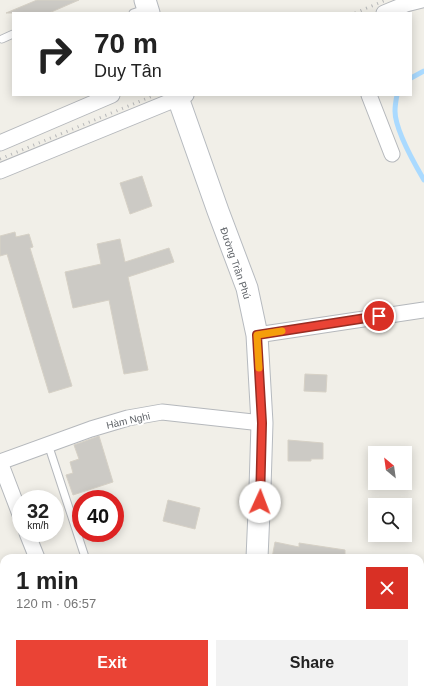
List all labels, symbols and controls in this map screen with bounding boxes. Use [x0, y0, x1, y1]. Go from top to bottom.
icon: right [28, 28, 80, 80]
text: 70 m [94, 28, 158, 59]
text: Duy Tân [94, 61, 162, 81]
street label: Đường Trần Phú [218, 226, 253, 300]
pin [362, 299, 396, 333]
icon: arrive [368, 305, 390, 327]
street label: Hàm Nghi [105, 410, 151, 431]
north arrow [368, 446, 412, 490]
map controls [368, 446, 412, 542]
position arrow [239, 481, 281, 523]
speed limit sign: 40 [72, 490, 124, 542]
button: search [368, 498, 412, 542]
text: 32 [27, 500, 49, 522]
text: km/h [27, 520, 49, 531]
text: 1 min [16, 567, 79, 594]
button: close [366, 567, 408, 609]
text: 120 m · 06:57 [16, 596, 96, 611]
button: Exit [16, 640, 208, 686]
button: Share [216, 640, 408, 686]

